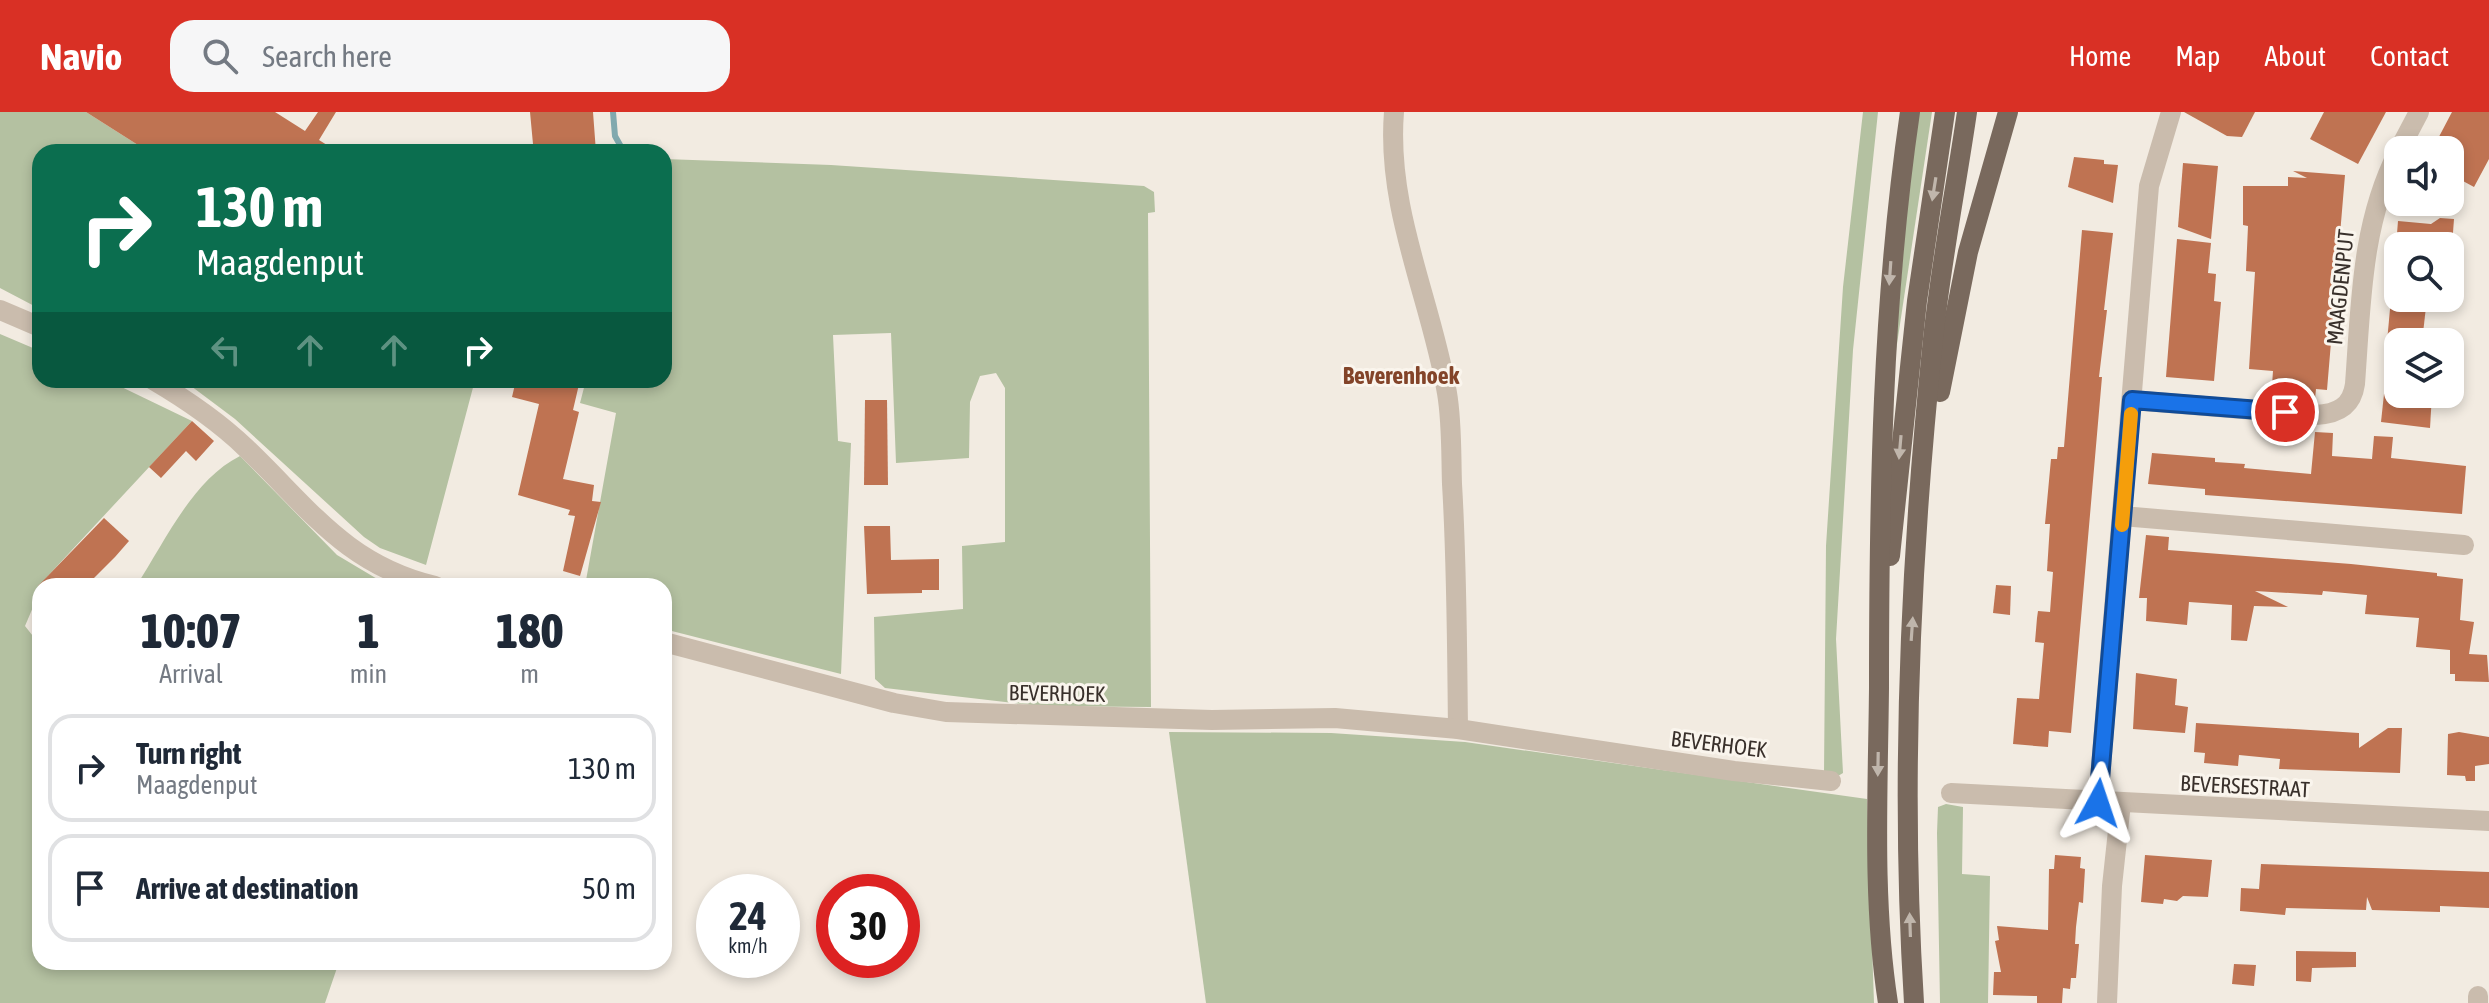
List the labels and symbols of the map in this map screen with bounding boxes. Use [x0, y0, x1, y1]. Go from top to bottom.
one-way arrow [1927, 177, 1940, 202]
street label: MAAGDENPUT [2321, 228, 2359, 346]
one-way arrow [1883, 261, 1896, 286]
district label: Beverenhoek [1343, 362, 1460, 389]
pin [2251, 378, 2319, 446]
one-way arrow [1893, 435, 1906, 460]
one-way arrow [1906, 616, 1919, 641]
street label: BEVERHOEK [1008, 679, 1106, 707]
street label: BEVERHOEK [1669, 725, 1769, 763]
one-way arrow [1871, 752, 1884, 777]
position arrow [2056, 761, 2140, 845]
street label: BEVERSESTRAAT [2180, 770, 2311, 802]
speed limit sign: 30 [816, 874, 920, 978]
one-way arrow [1904, 912, 1917, 937]

